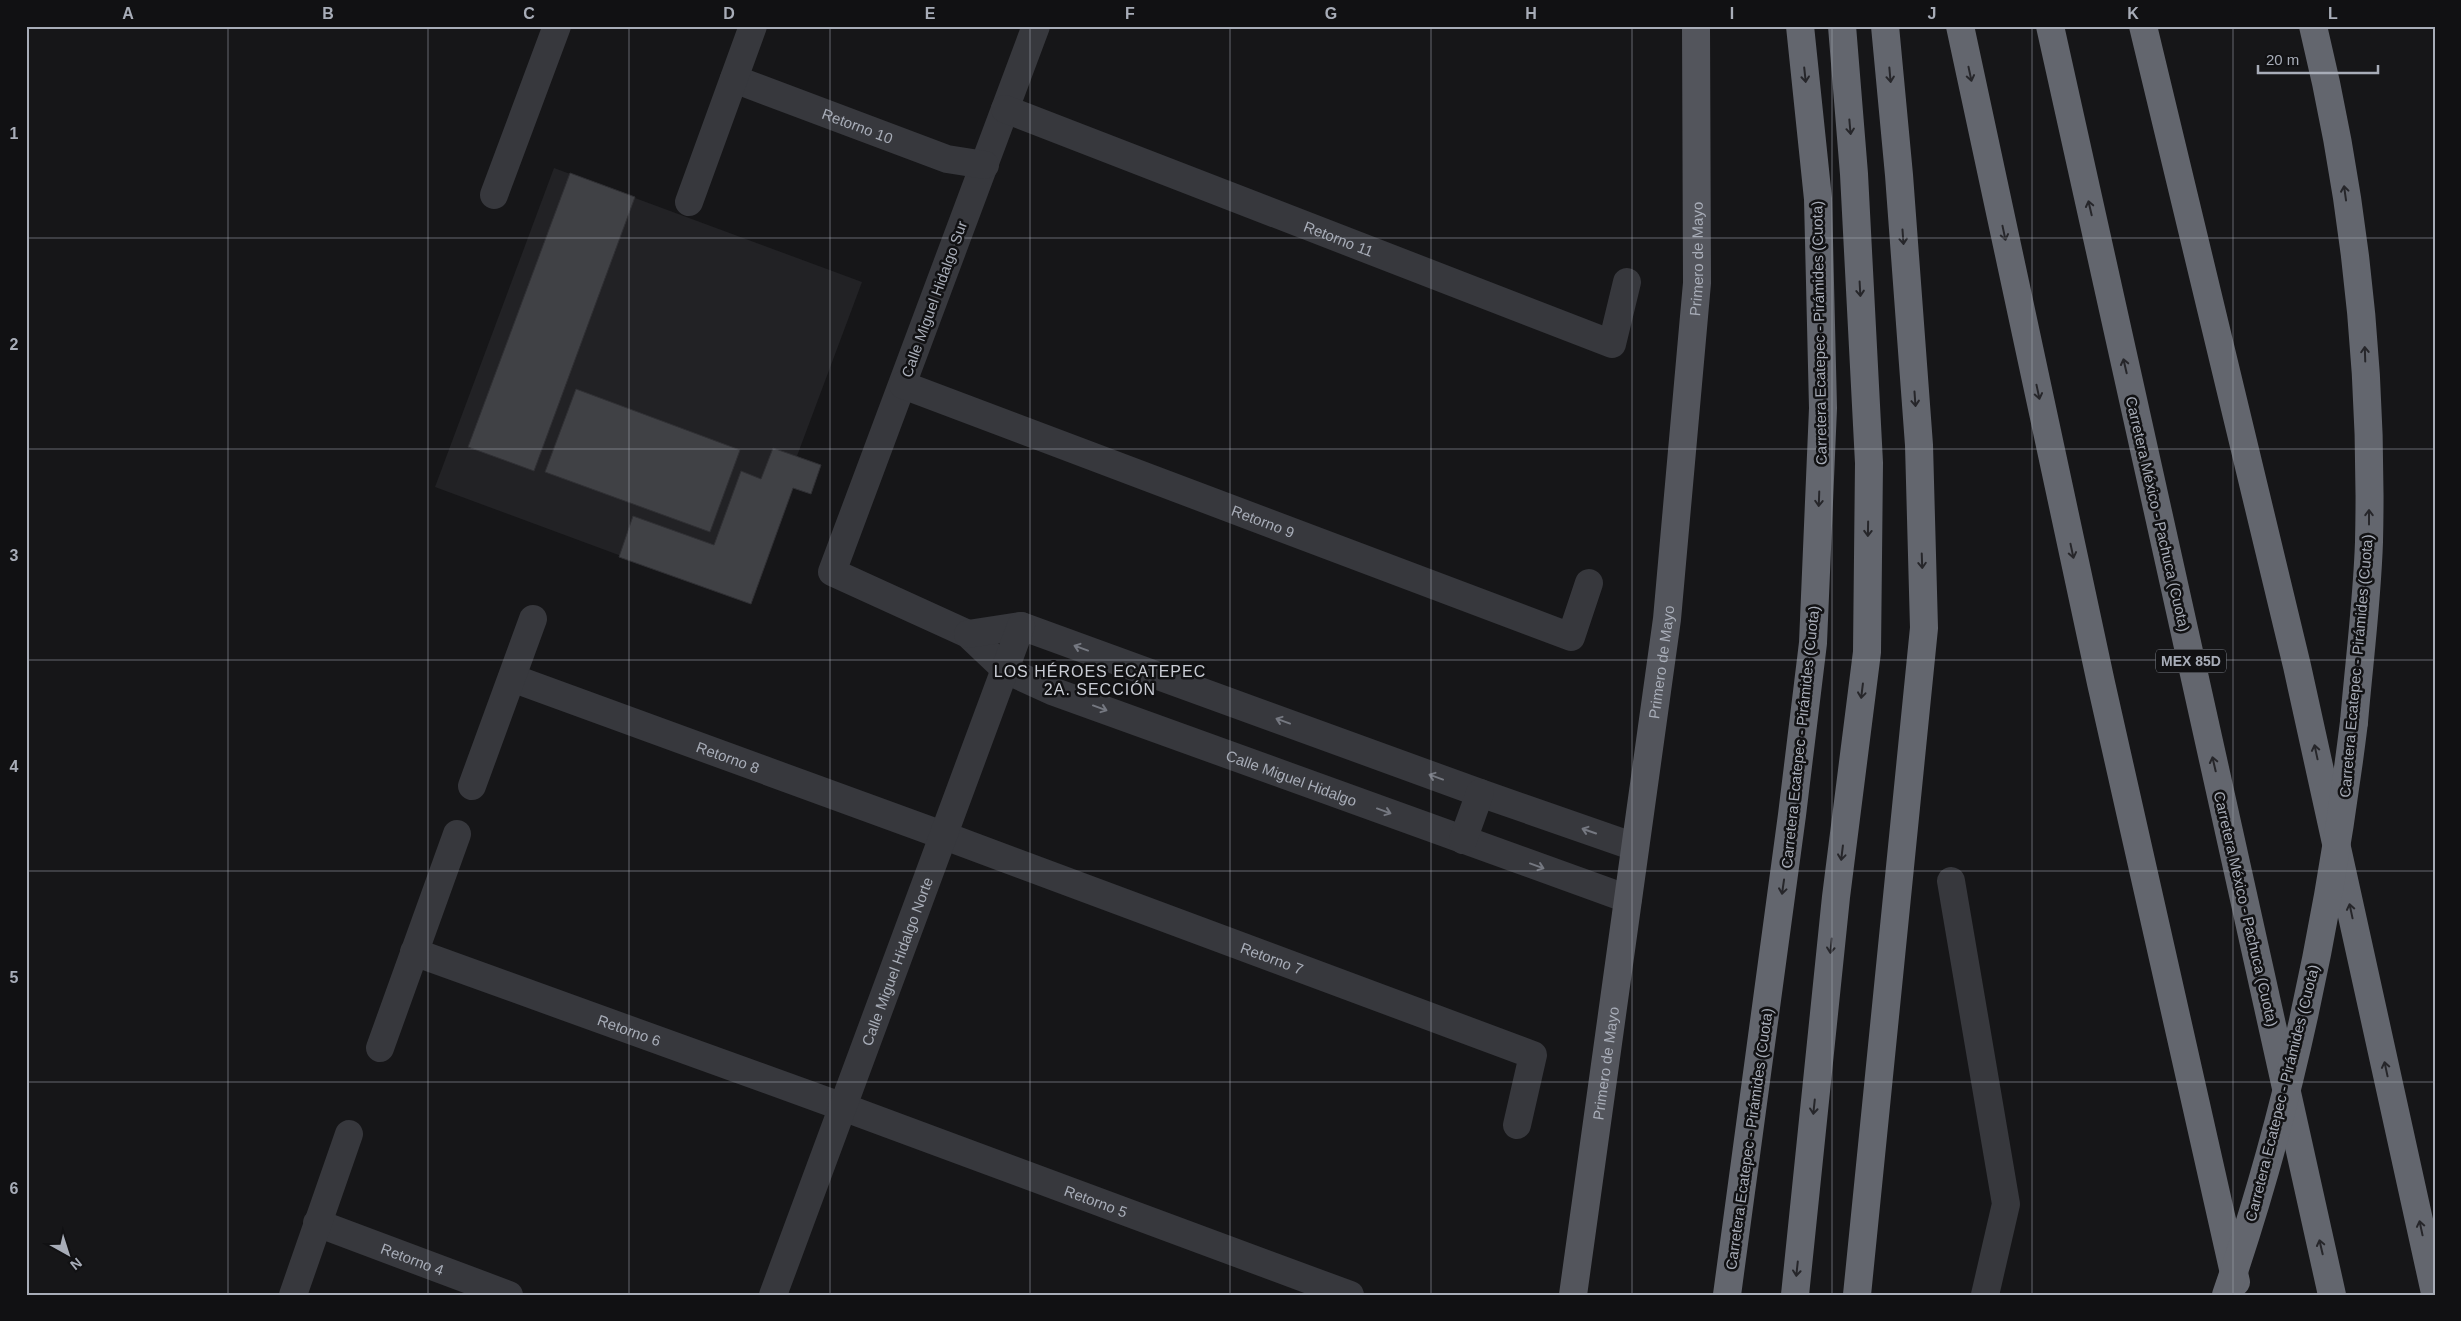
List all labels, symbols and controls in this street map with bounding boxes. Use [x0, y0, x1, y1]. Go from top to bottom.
text: A [122, 5, 134, 22]
text: B [322, 5, 334, 22]
text: C [523, 5, 535, 22]
text: D [723, 5, 735, 22]
text: E [925, 5, 936, 22]
text: F [1125, 5, 1135, 22]
text: G [1325, 5, 1337, 22]
text: H [1525, 5, 1537, 22]
text: I [1730, 5, 1734, 22]
text: J [1928, 5, 1936, 22]
text: K [2127, 5, 2139, 22]
text: L [2328, 5, 2338, 22]
scale bar [2258, 42, 2378, 74]
text: 20 m [2266, 51, 2299, 68]
one-way arrow [1966, 65, 1976, 81]
one-way arrow [1800, 66, 1810, 82]
one-way arrow [1885, 67, 1894, 83]
street label: Retorno 10 [820, 104, 895, 146]
one-way arrow [1846, 119, 1855, 135]
text: 1 [10, 125, 19, 142]
one-way arrow [2339, 186, 2349, 202]
one-way arrow [2085, 200, 2094, 216]
street label: Carretera Ecatepec - Pirámides (Cuota) [1808, 201, 1830, 465]
street label: Primero de Mayo [1686, 202, 1706, 317]
street label: Retorno 11 [1302, 217, 1376, 259]
street label: Calle Miguel Hidalgo Sur [898, 219, 970, 379]
one-way arrow [2000, 224, 2010, 240]
one-way arrow [1899, 228, 1908, 244]
one-way arrow [1856, 281, 1865, 297]
text: 2 [10, 336, 19, 353]
one-way arrow [2360, 347, 2369, 363]
one-way arrow [2120, 359, 2129, 375]
one-way arrow [2034, 383, 2044, 399]
one-way arrow [1911, 391, 1920, 407]
street label: Carretera México - Pachuca (Cuota) [2123, 395, 2193, 633]
one-way arrow [1814, 490, 1824, 507]
street label: Retorno 9 [1229, 501, 1297, 540]
one-way arrow [2364, 509, 2374, 526]
one-way arrow [1864, 521, 1873, 537]
street label: Carretera Ecatepec - Pirámides (Cuota) [2336, 534, 2376, 798]
one-way arrow [2068, 542, 2078, 558]
text: 3 [10, 547, 19, 564]
one-way arrow [1918, 553, 1927, 569]
street label: Primero de Mayo [1645, 605, 1677, 720]
street label: Carretera Ecatepec - Pirámides (Cuota) [1778, 605, 1822, 869]
one-way arrow [1074, 643, 1089, 652]
road number: MEX 85D [2156, 649, 2226, 672]
district label: LOS HÉROES ECATEPEC 2A. SECCIÓN [994, 662, 1206, 698]
one-way arrow [1857, 683, 1867, 699]
one-way arrow [1091, 704, 1107, 713]
one-way arrow [1276, 716, 1291, 725]
street label: Retorno 8 [694, 738, 762, 776]
one-way arrow [2311, 744, 2320, 760]
street label: Calle Miguel Hidalgo [1224, 746, 1359, 809]
one-way arrow [2209, 756, 2218, 772]
text: 4 [10, 758, 19, 775]
one-way arrow [1429, 772, 1444, 781]
street label: Carretera México - Pachuca (Cuota) [2211, 790, 2281, 1028]
one-way arrow [1376, 807, 1391, 816]
one-way arrow [1582, 826, 1598, 835]
one-way arrow [1837, 844, 1847, 860]
one-way arrow [1529, 862, 1544, 871]
street label: Calle Miguel Hidalgo Norte [858, 875, 936, 1048]
one-way arrow [1778, 879, 1788, 895]
one-way arrow [2346, 903, 2355, 919]
one-way arrow [1826, 937, 1836, 953]
street label: Retorno 7 [1238, 938, 1306, 977]
street label: Carretera Ecatepec - Pirámides (Cuota) [2242, 963, 2322, 1223]
text: 5 [10, 969, 19, 986]
street label: Primero de Mayo [1589, 1005, 1622, 1121]
street label: Carretera Ecatepec - Pirámides (Cuota) [1722, 1007, 1776, 1271]
street label: Retorno 6 [595, 1011, 663, 1049]
one-way arrow [2381, 1062, 2390, 1078]
one-way arrow [1809, 1099, 1819, 1115]
text: 6 [10, 1180, 19, 1197]
street label: Retorno 5 [1062, 1181, 1130, 1220]
one-way arrow [2415, 1220, 2425, 1236]
north arrow [42, 1228, 92, 1278]
street label: Retorno 4 [379, 1239, 446, 1278]
one-way arrow [2316, 1240, 2325, 1256]
text: N [67, 1255, 85, 1274]
one-way arrow [1793, 1261, 1802, 1277]

